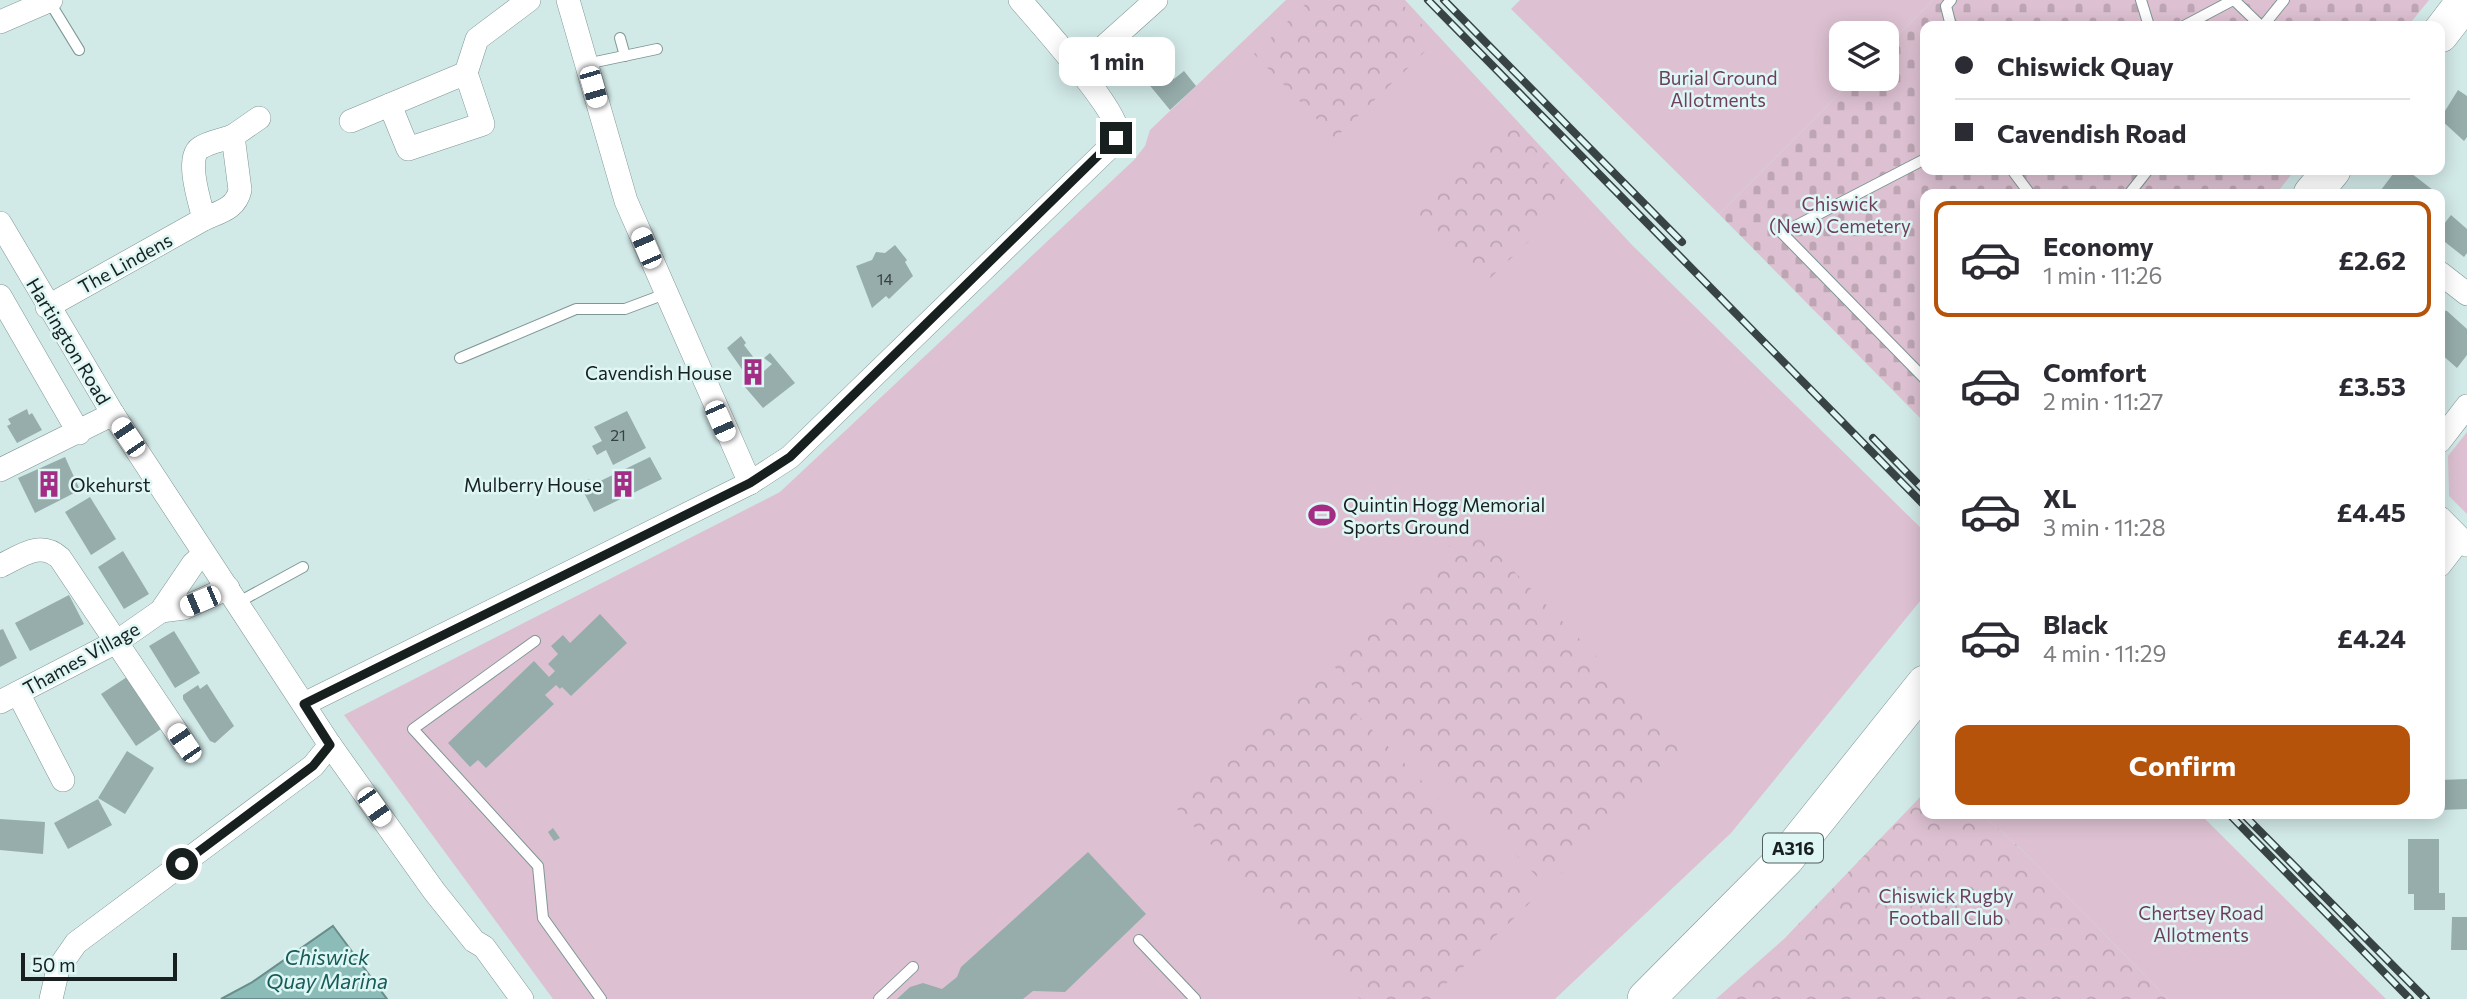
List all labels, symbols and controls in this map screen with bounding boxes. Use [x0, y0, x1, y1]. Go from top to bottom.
map controls [1829, 21, 1899, 91]
button: layers [1829, 21, 1899, 91]
callout: 1 min [1058, 37, 1174, 86]
text: 1 min [1090, 47, 1144, 75]
text: Chiswick Quay [1997, 50, 2174, 81]
car [578, 64, 609, 110]
park label: Burial Ground Allotments [1659, 66, 1777, 111]
text: Cavendish Road [1997, 117, 2187, 148]
route end [1100, 122, 1132, 154]
park label: Chiswick (New) Cemetery [1769, 192, 1911, 237]
car [629, 225, 664, 271]
street label: The Lindens [74, 228, 176, 298]
icon: car [1959, 228, 2022, 291]
text: Economy [2043, 230, 2154, 261]
text: £2.62 [2338, 244, 2406, 275]
text: 1 min · 11:26 [2043, 261, 2162, 289]
house number: 14 [877, 269, 894, 288]
street label: Hartington Road [22, 274, 116, 408]
icon: car [1959, 354, 2022, 417]
text: Comfort [2043, 356, 2146, 387]
building icon: Cavendish House [738, 357, 768, 387]
place label: Cavendish House [585, 361, 732, 384]
text: £3.53 [2338, 370, 2406, 401]
text: 2 min · 11:27 [2043, 387, 2163, 415]
car [702, 398, 739, 444]
car [108, 414, 149, 460]
house number: 21 [610, 425, 626, 444]
building icon: Okehurst [34, 469, 64, 499]
building icon: Mulberry House [608, 469, 638, 499]
place label: Okehurst [70, 473, 151, 496]
place label: Mulberry House [464, 473, 602, 496]
icon: car [1959, 480, 2022, 543]
text: XL [2043, 482, 2077, 513]
place label: Quintin Hogg Memorial Sports Ground [1343, 493, 1545, 538]
text: £4.45 [2337, 496, 2406, 527]
sports icon: Quintin Hogg Memorial Sports Ground [1307, 500, 1337, 530]
text: 3 min · 11:28 [2043, 513, 2166, 541]
car [177, 583, 224, 619]
icon: car [1959, 606, 2022, 669]
text: Black [2043, 608, 2109, 639]
street label: Thames Village [19, 617, 143, 699]
text: £4.24 [2337, 622, 2406, 653]
text: 4 min · 11:29 [2043, 639, 2166, 667]
car [164, 720, 205, 766]
button: Confirm [1955, 725, 2410, 805]
car [354, 784, 395, 830]
road number: A316 [1763, 834, 1823, 862]
route start [166, 848, 198, 880]
park label: Chiswick Rugby Football Club [1878, 884, 2014, 929]
park label: Chertsey Road Allotments [2138, 901, 2264, 946]
water label: Chiswick Quay Marina [266, 944, 388, 993]
scale bar [21, 950, 177, 982]
text: 50 m [32, 953, 76, 976]

